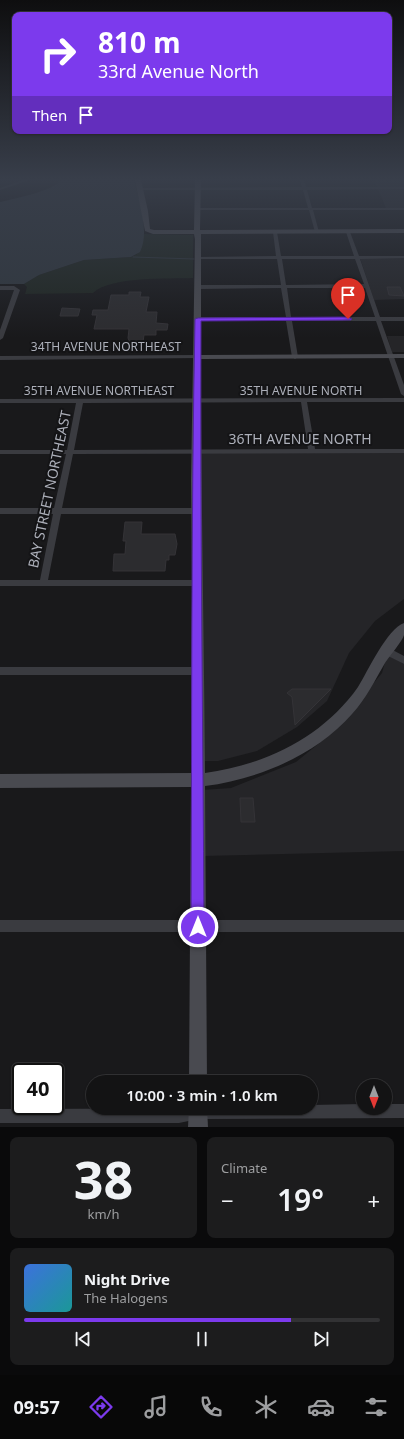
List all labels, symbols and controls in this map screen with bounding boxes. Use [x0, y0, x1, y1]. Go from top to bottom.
text: 810 m [98, 23, 181, 61]
icon: right [32, 28, 84, 80]
text: 33rd Avenue North [98, 59, 259, 83]
icon: arrive [75, 104, 97, 126]
text: Then [32, 105, 67, 125]
pin [331, 278, 365, 319]
icon: arrive [337, 284, 359, 306]
street label: 34TH AVENUE NORTHEAST [31, 338, 181, 355]
street label: 35TH AVENUE NORTHEAST [24, 382, 174, 399]
street label: 35TH AVENUE NORTH [240, 382, 362, 399]
street label: BAY STREET NORTHEAST [23, 408, 75, 570]
street label: 36TH AVENUE NORTH [228, 429, 372, 448]
position arrow [177, 906, 219, 948]
speed limit sign: 40 [12, 1063, 64, 1115]
north arrow [356, 1079, 392, 1115]
map controls [356, 1079, 392, 1115]
text: 10:00 · 3 min · 1.0 km [126, 1085, 278, 1105]
text: 38 [74, 1143, 133, 1214]
text: Climate [221, 1159, 267, 1177]
text: 19° [277, 1179, 324, 1220]
text: − [221, 1185, 234, 1215]
text: + [367, 1185, 380, 1215]
text: km/h [88, 1205, 119, 1223]
text: Night Drive [84, 1269, 170, 1289]
text: The Halogens [84, 1289, 168, 1307]
icon: previous [72, 1328, 94, 1350]
icon: pause [191, 1328, 213, 1350]
icon: next [310, 1328, 332, 1350]
icon: directions [87, 1393, 115, 1421]
icon: music [142, 1393, 170, 1421]
icon: phone [197, 1393, 225, 1421]
icon: climate [252, 1393, 280, 1421]
icon: car [307, 1393, 335, 1421]
icon: filters [362, 1393, 390, 1421]
text: 09:57 [14, 1395, 60, 1419]

